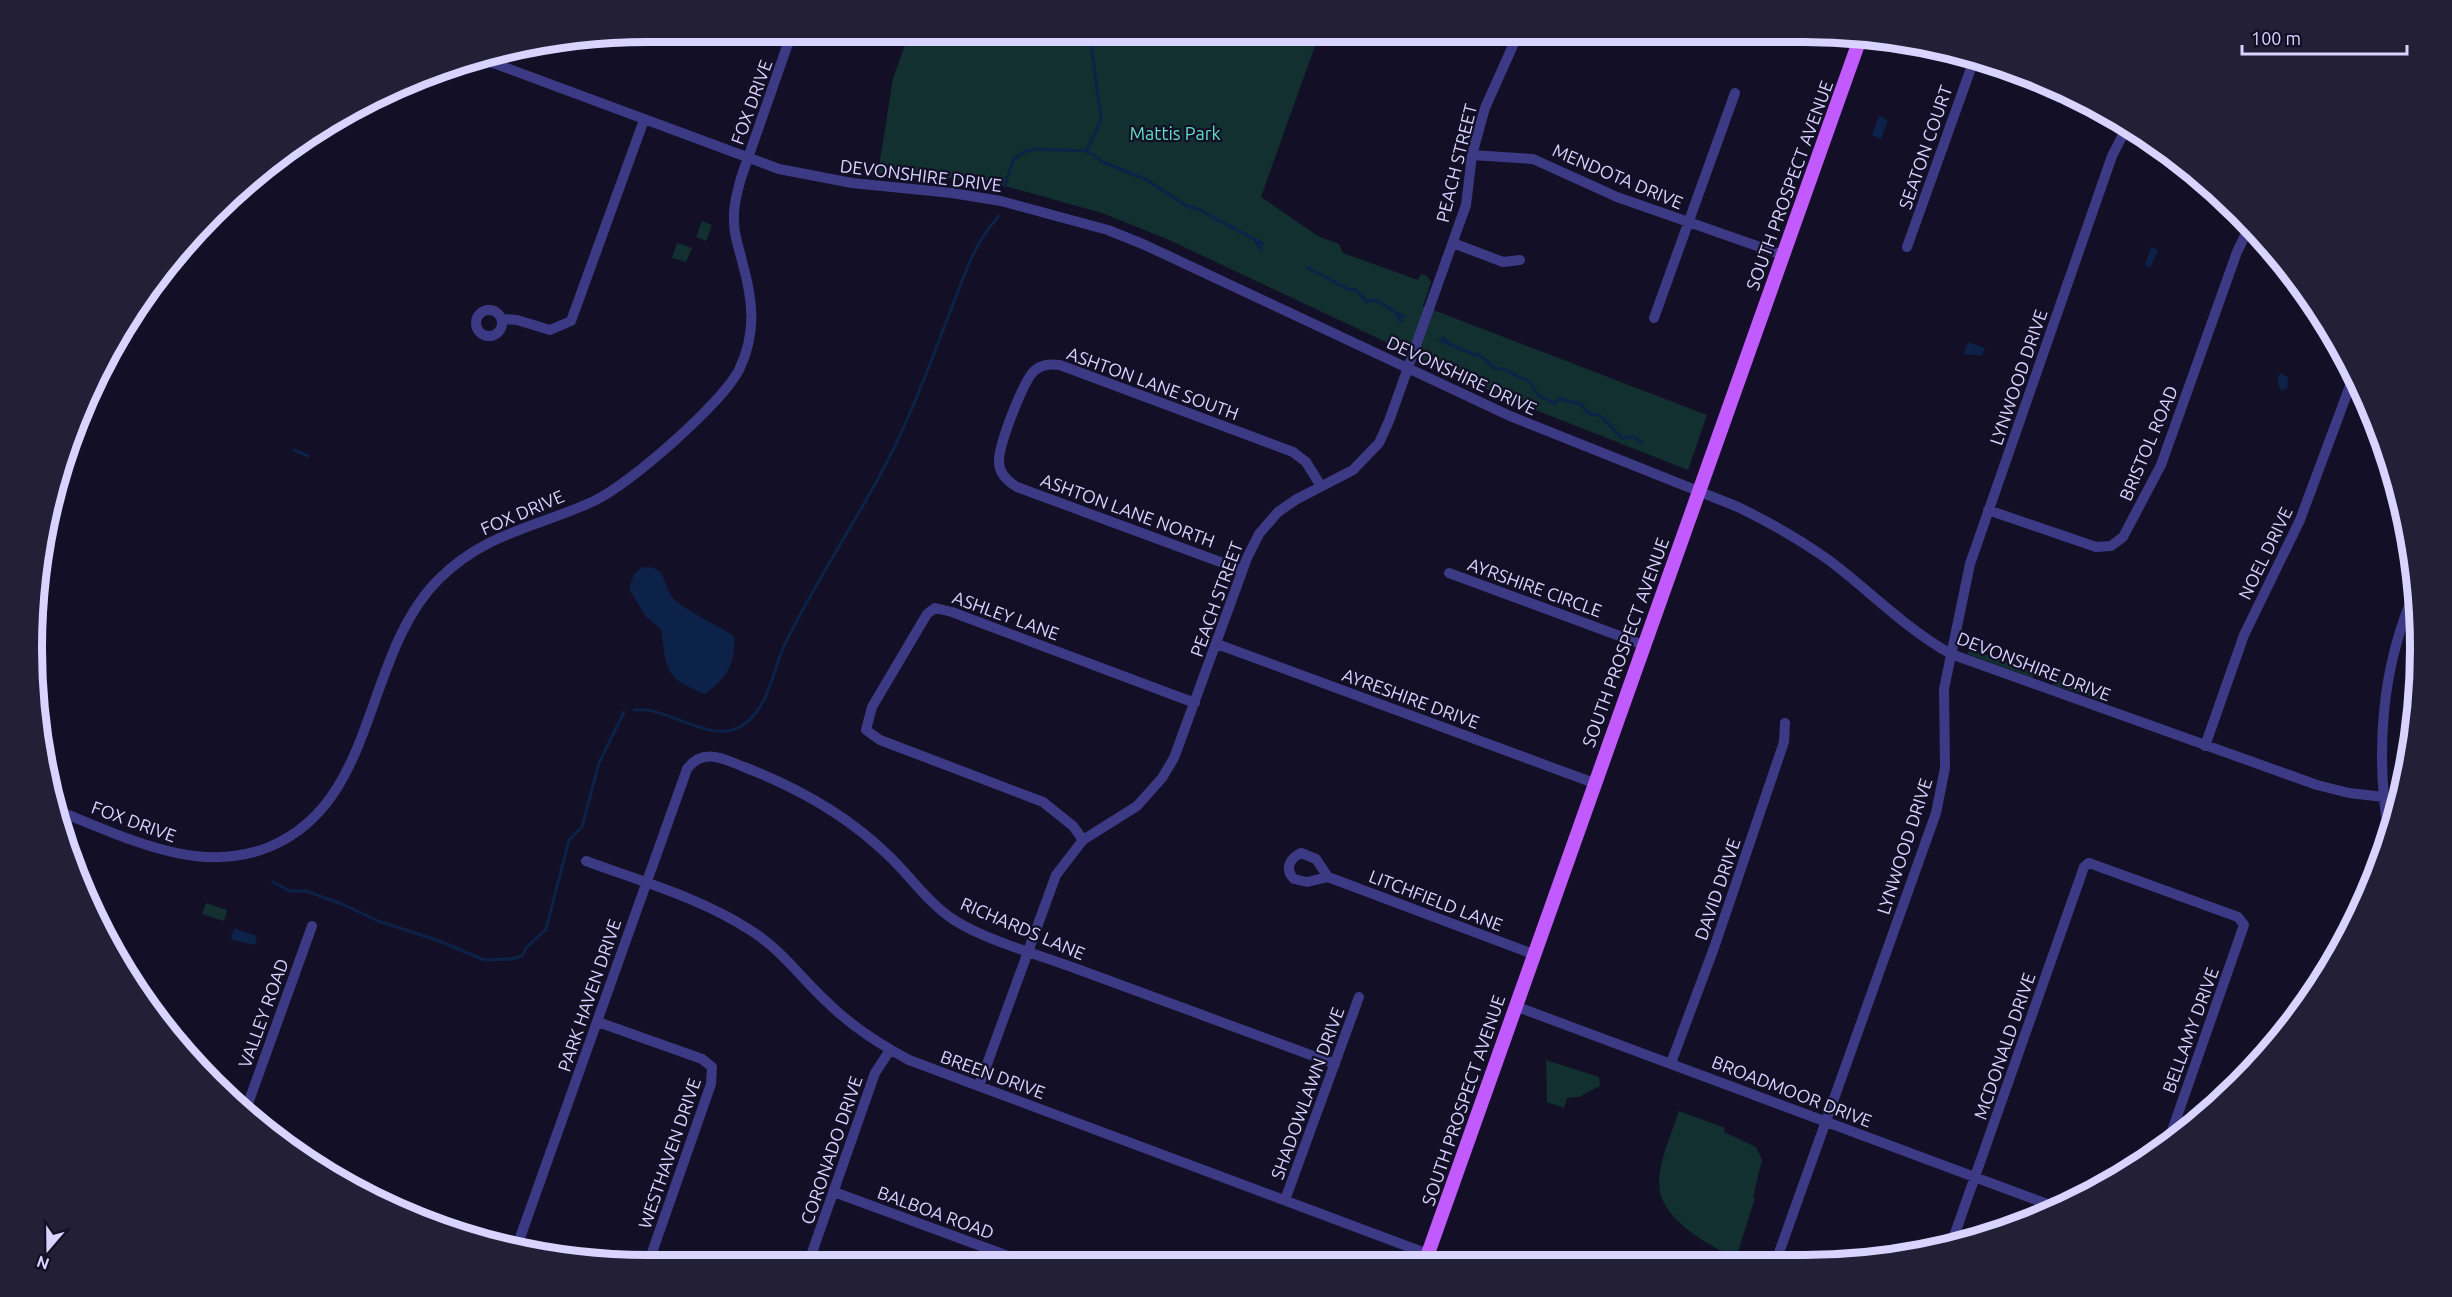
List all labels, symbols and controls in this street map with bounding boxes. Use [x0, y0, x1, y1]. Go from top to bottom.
scale bar [2242, 18, 2407, 56]
text: 100 m [2251, 28, 2301, 48]
street label: FOX DRIVE [726, 57, 776, 147]
street label: SOUTH PROSPECT AVENUE [1742, 78, 1836, 292]
street label: SEATON COURT [1894, 83, 1956, 211]
street label: PEACH STREET [1432, 102, 1480, 224]
park label: Mattis Park [1129, 123, 1221, 143]
street label: MENDOTA DRIVE [1550, 139, 1686, 213]
street label: DEVONSHIRE DRIVE [839, 155, 1003, 195]
street label: LYNWOOD DRIVE [1985, 307, 2051, 447]
street label: DEVONSHIRE DRIVE [1384, 331, 1540, 419]
street label: ASHTON LANE SOUTH [1064, 343, 1242, 423]
street label: BRISTOL ROAD [2115, 382, 2181, 504]
street label: ASHTON LANE NORTH [1038, 469, 1218, 551]
street label: FOX DRIVE [477, 486, 567, 538]
street label: NOEL DRIVE [2234, 504, 2296, 602]
street label: SOUTH PROSPECT AVENUE [1578, 535, 1672, 749]
street label: PEACH STREET [1186, 539, 1246, 659]
street label: AYRSHIRE CIRCLE [1465, 553, 1605, 621]
street label: ASHLEY LANE [950, 586, 1062, 644]
street label: DEVONSHIRE DRIVE [1954, 627, 2114, 705]
street label: AYRESHIRE DRIVE [1340, 664, 1482, 732]
street label: LYNWOOD DRIVE [1873, 775, 1935, 917]
street label: FOX DRIVE [89, 796, 179, 846]
street label: DAVID DRIVE [1690, 836, 1744, 942]
street label: LITCHFIELD LANE [1366, 865, 1506, 935]
street label: RICHARDS LANE [958, 893, 1088, 963]
street label: PARK HAVEN DRIVE [554, 916, 624, 1074]
street label: VALLEY ROAD [234, 956, 292, 1070]
street label: BELLAMY DRIVE [2158, 964, 2222, 1096]
street label: MCDONALD DRIVE [1969, 970, 2039, 1122]
street label: SOUTH PROSPECT AVENUE [1418, 992, 1508, 1208]
street label: SHADOWLAWN DRIVE [1267, 1004, 1347, 1182]
street label: BREEN DRIVE [938, 1046, 1048, 1102]
street label: BROADMOOR DRIVE [1709, 1051, 1875, 1131]
street label: CORONADO DRIVE [796, 1073, 866, 1227]
street label: WESTHAVEN DRIVE [634, 1075, 704, 1231]
street label: BALBOA ROAD [875, 1182, 997, 1242]
north arrow [18, 1219, 78, 1279]
text: N [34, 1253, 52, 1274]

